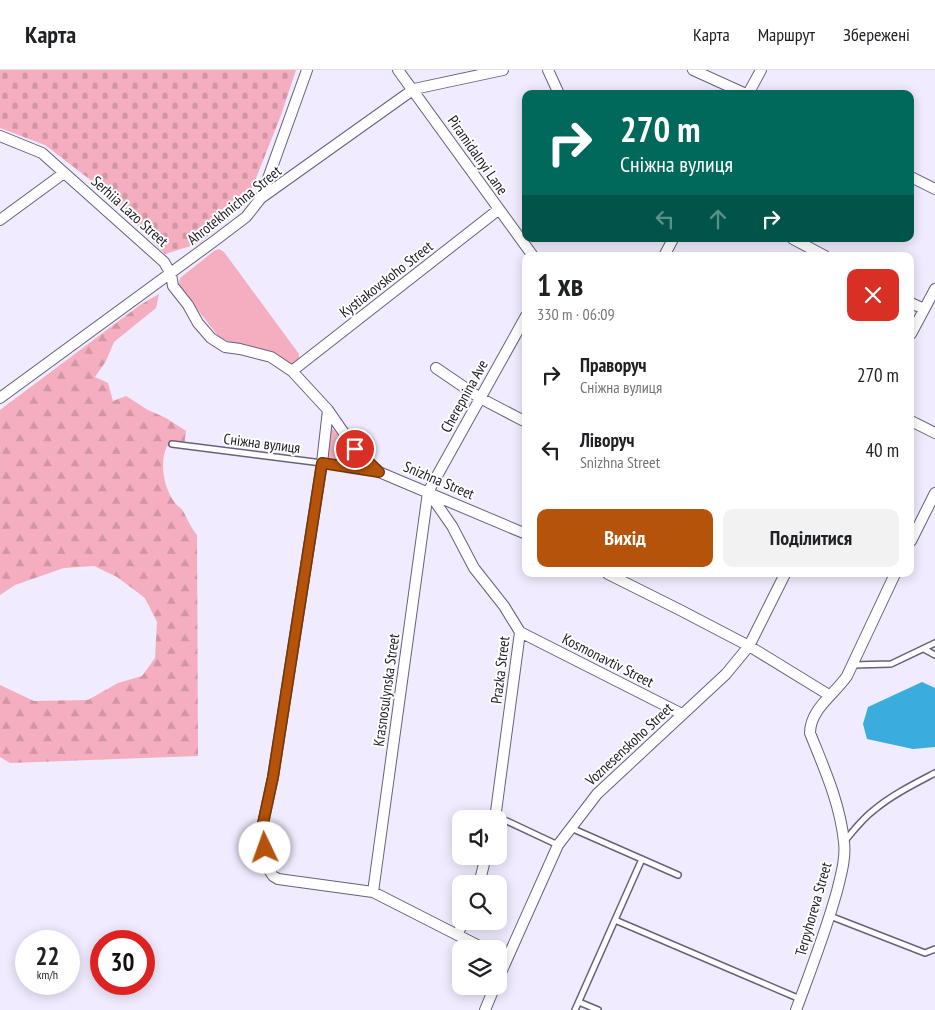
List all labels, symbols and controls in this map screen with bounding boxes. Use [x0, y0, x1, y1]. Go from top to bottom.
text: Карта [25, 19, 76, 50]
text: Карта [693, 23, 730, 46]
text: Маршрут [758, 23, 815, 46]
text: Збережені [843, 23, 910, 46]
text: 270 m [620, 106, 701, 152]
icon: right [537, 110, 602, 175]
street label: Piramidalnyi Lane [444, 112, 512, 198]
text: Сніжна вулиця [620, 150, 733, 178]
street label: Ahrotekhnichna Street [183, 161, 285, 249]
street label: Serhiia Lazo Street [88, 171, 172, 251]
icon: left [651, 205, 679, 233]
icon: ahead [704, 205, 732, 233]
icon: right [757, 205, 785, 233]
street label: Kystiakovskoho Street [336, 237, 436, 321]
text: 1 хв [537, 265, 583, 304]
button: close [847, 269, 899, 321]
text: 330 m · 06:09 [537, 304, 615, 324]
text: Праворуч [580, 353, 647, 377]
street label: Cherepnina Ave [436, 356, 492, 436]
icon: right [537, 361, 565, 389]
text: 270 m [857, 363, 899, 387]
text: Сніжна вулиця [580, 377, 662, 397]
pin [334, 428, 376, 470]
text: Ліворуч [580, 428, 634, 452]
street label: Сніжна вулиця [223, 429, 302, 457]
icon: arrive [341, 435, 369, 463]
icon: left [537, 436, 565, 464]
text: 40 m [866, 438, 899, 462]
text: Snizhna Street [580, 452, 660, 472]
street label: Snizhna Street [401, 457, 477, 503]
button: Вихід [537, 509, 713, 567]
button: Поділитися [723, 509, 899, 567]
street label: Kosmonavtiv Street [559, 629, 657, 691]
street label: Krasnosulynska Street [369, 632, 403, 748]
street label: Prazka Street [486, 635, 514, 705]
street label: Voznesenskoho Street [580, 698, 677, 790]
map controls [452, 810, 507, 995]
button: sound [452, 810, 507, 865]
position arrow [238, 821, 290, 873]
street label: Terpyhoreva Street [791, 860, 835, 958]
button: search [452, 875, 507, 930]
speed limit sign: 30 [90, 930, 155, 995]
text: 22 [36, 940, 59, 972]
button: layers [452, 940, 507, 995]
text: km/h [37, 967, 58, 982]

